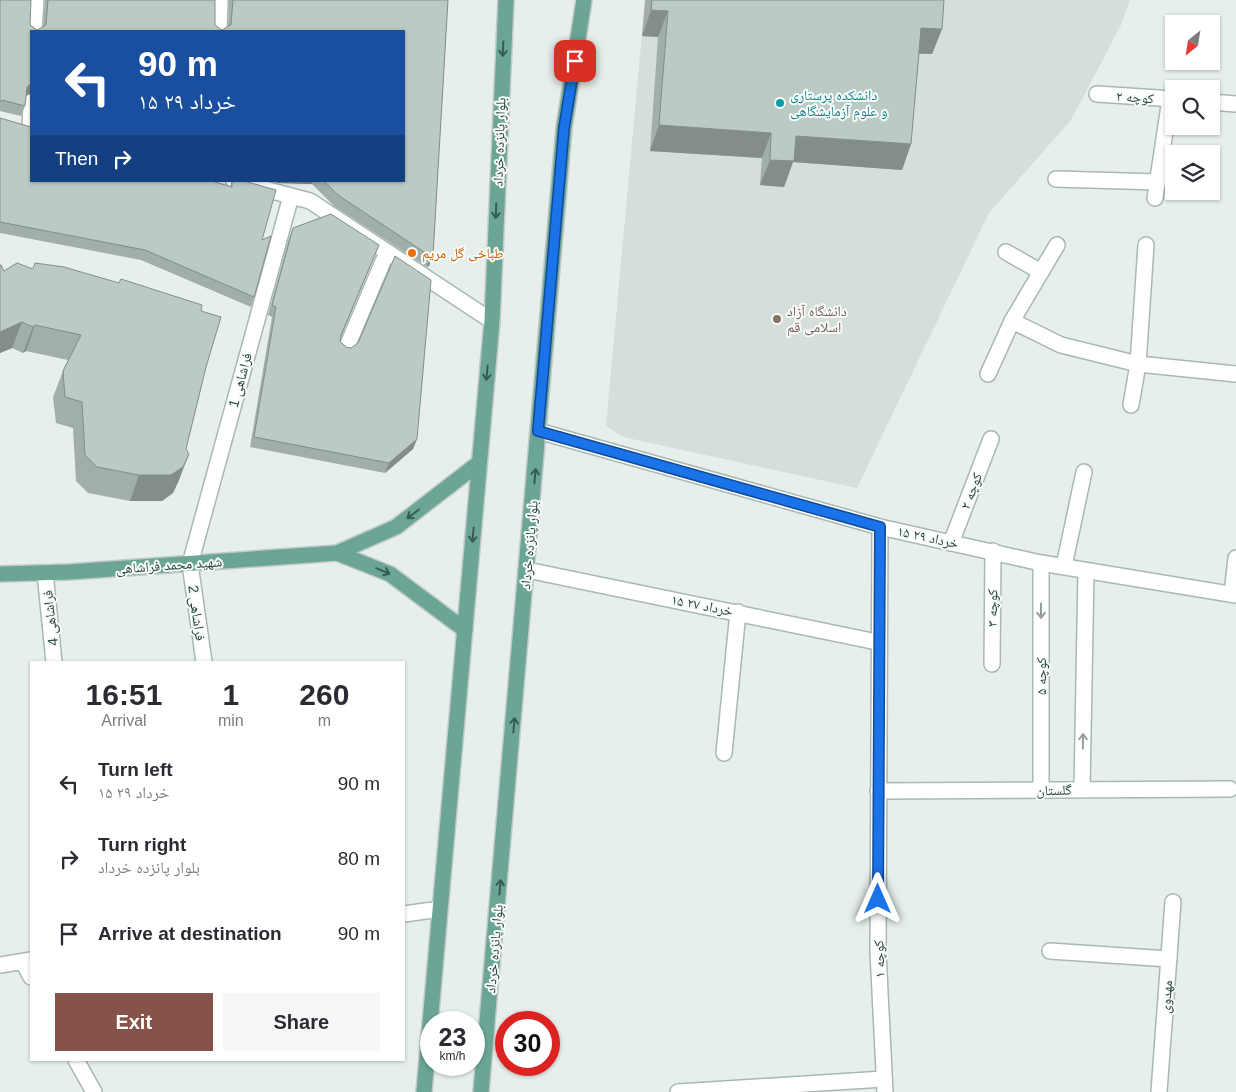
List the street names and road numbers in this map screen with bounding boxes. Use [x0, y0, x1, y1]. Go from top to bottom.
street label: کوچه ۲ [1116, 88, 1155, 107]
street label: بلوار پانزده خرداد [489, 97, 510, 187]
street label: فراشاهی 1 [225, 351, 256, 409]
street label: کوچه ۲ [957, 470, 986, 512]
street label: بلوار پانزده خرداد [517, 500, 542, 590]
street label: ۱۵ خرداد ۲۹ [896, 523, 960, 552]
street label: شهید محمد فراشاهی [115, 553, 223, 578]
street label: فراشاهی 2 [184, 584, 209, 642]
street label: فراشاهی 4 [39, 589, 62, 647]
street label: کوچه ۳ [984, 589, 1001, 627]
street label: ۱۵ خرداد ۲۷ [670, 591, 734, 620]
street label: کوچه ۵ [1033, 657, 1050, 695]
street label: گلستان [1036, 782, 1072, 799]
street label: بلوار پانزده خرداد [482, 904, 507, 994]
street label: کوچه ۱ [870, 940, 889, 978]
street label: مهدوی [1157, 980, 1176, 1014]

